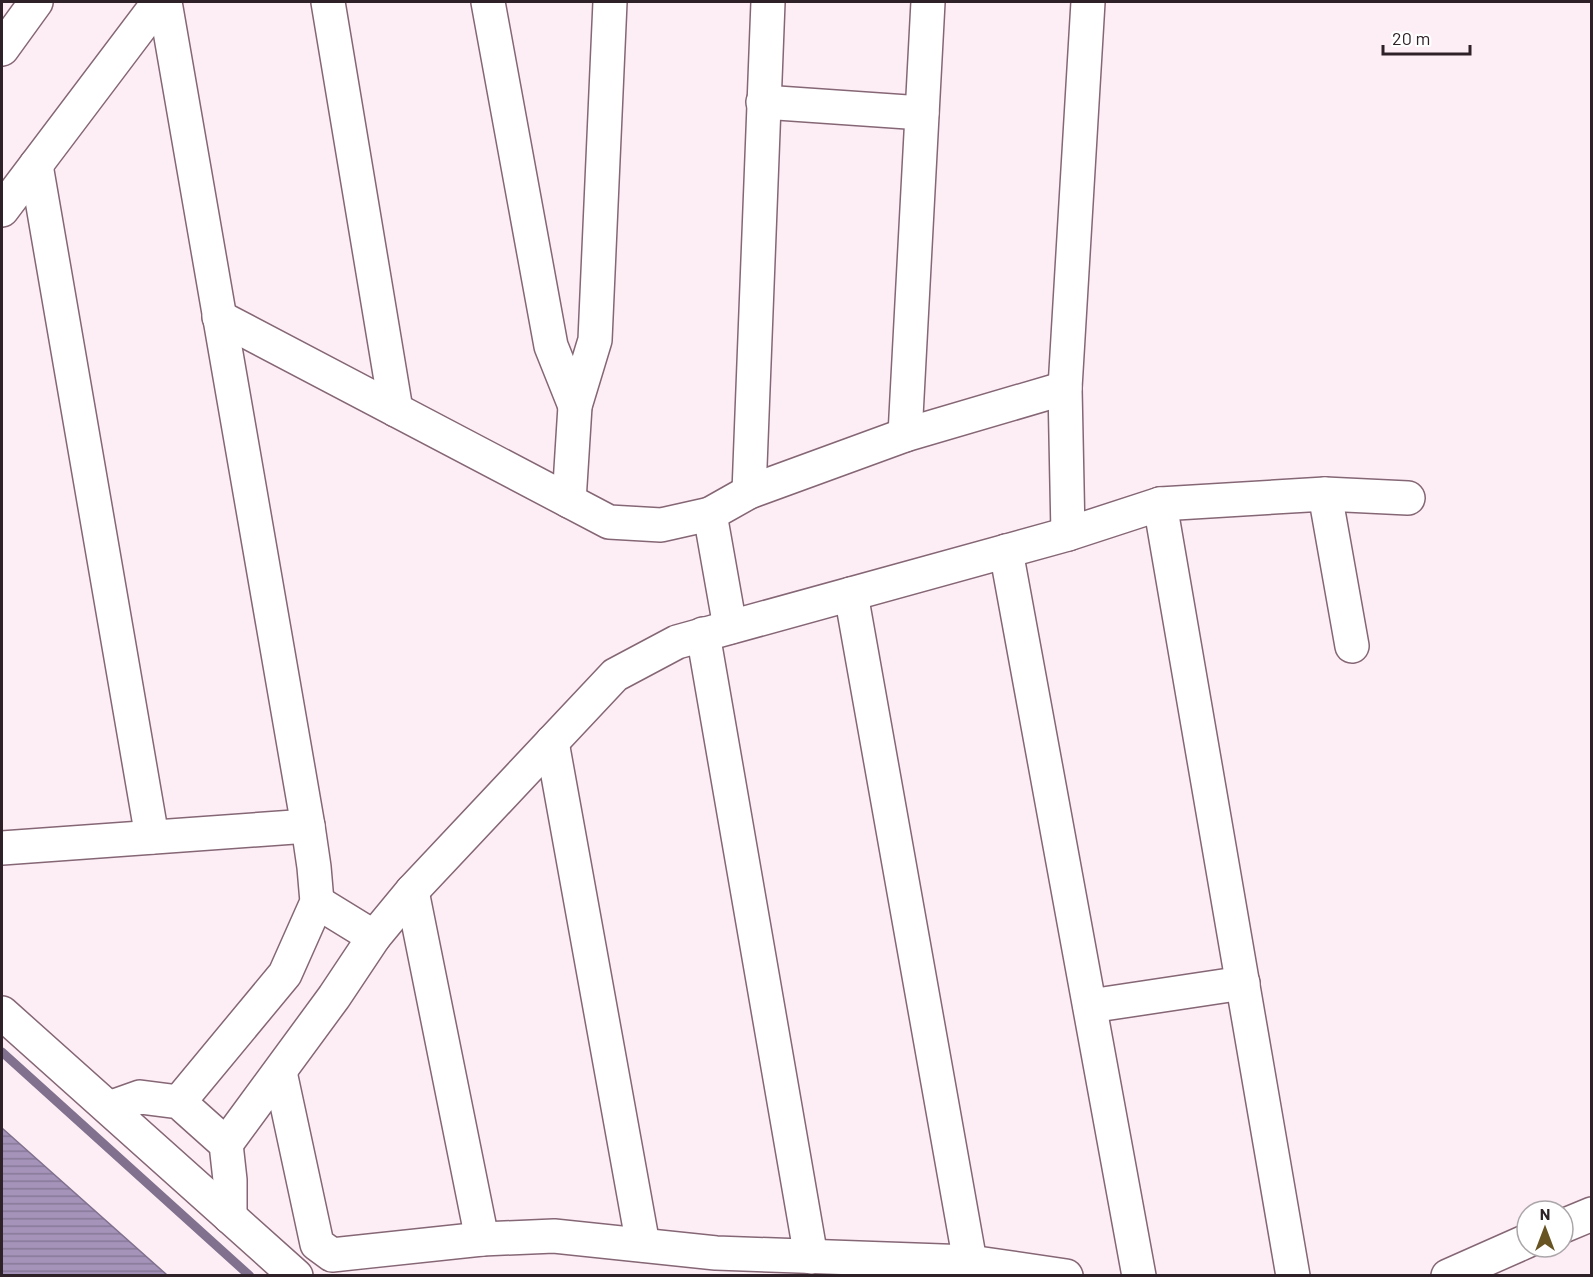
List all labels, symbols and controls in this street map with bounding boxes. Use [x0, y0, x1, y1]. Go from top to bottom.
scale bar [1383, 18, 1470, 56]
text: 20 m [1392, 27, 1430, 49]
north arrow [1515, 1199, 1575, 1259]
text: N [1540, 1204, 1550, 1223]

